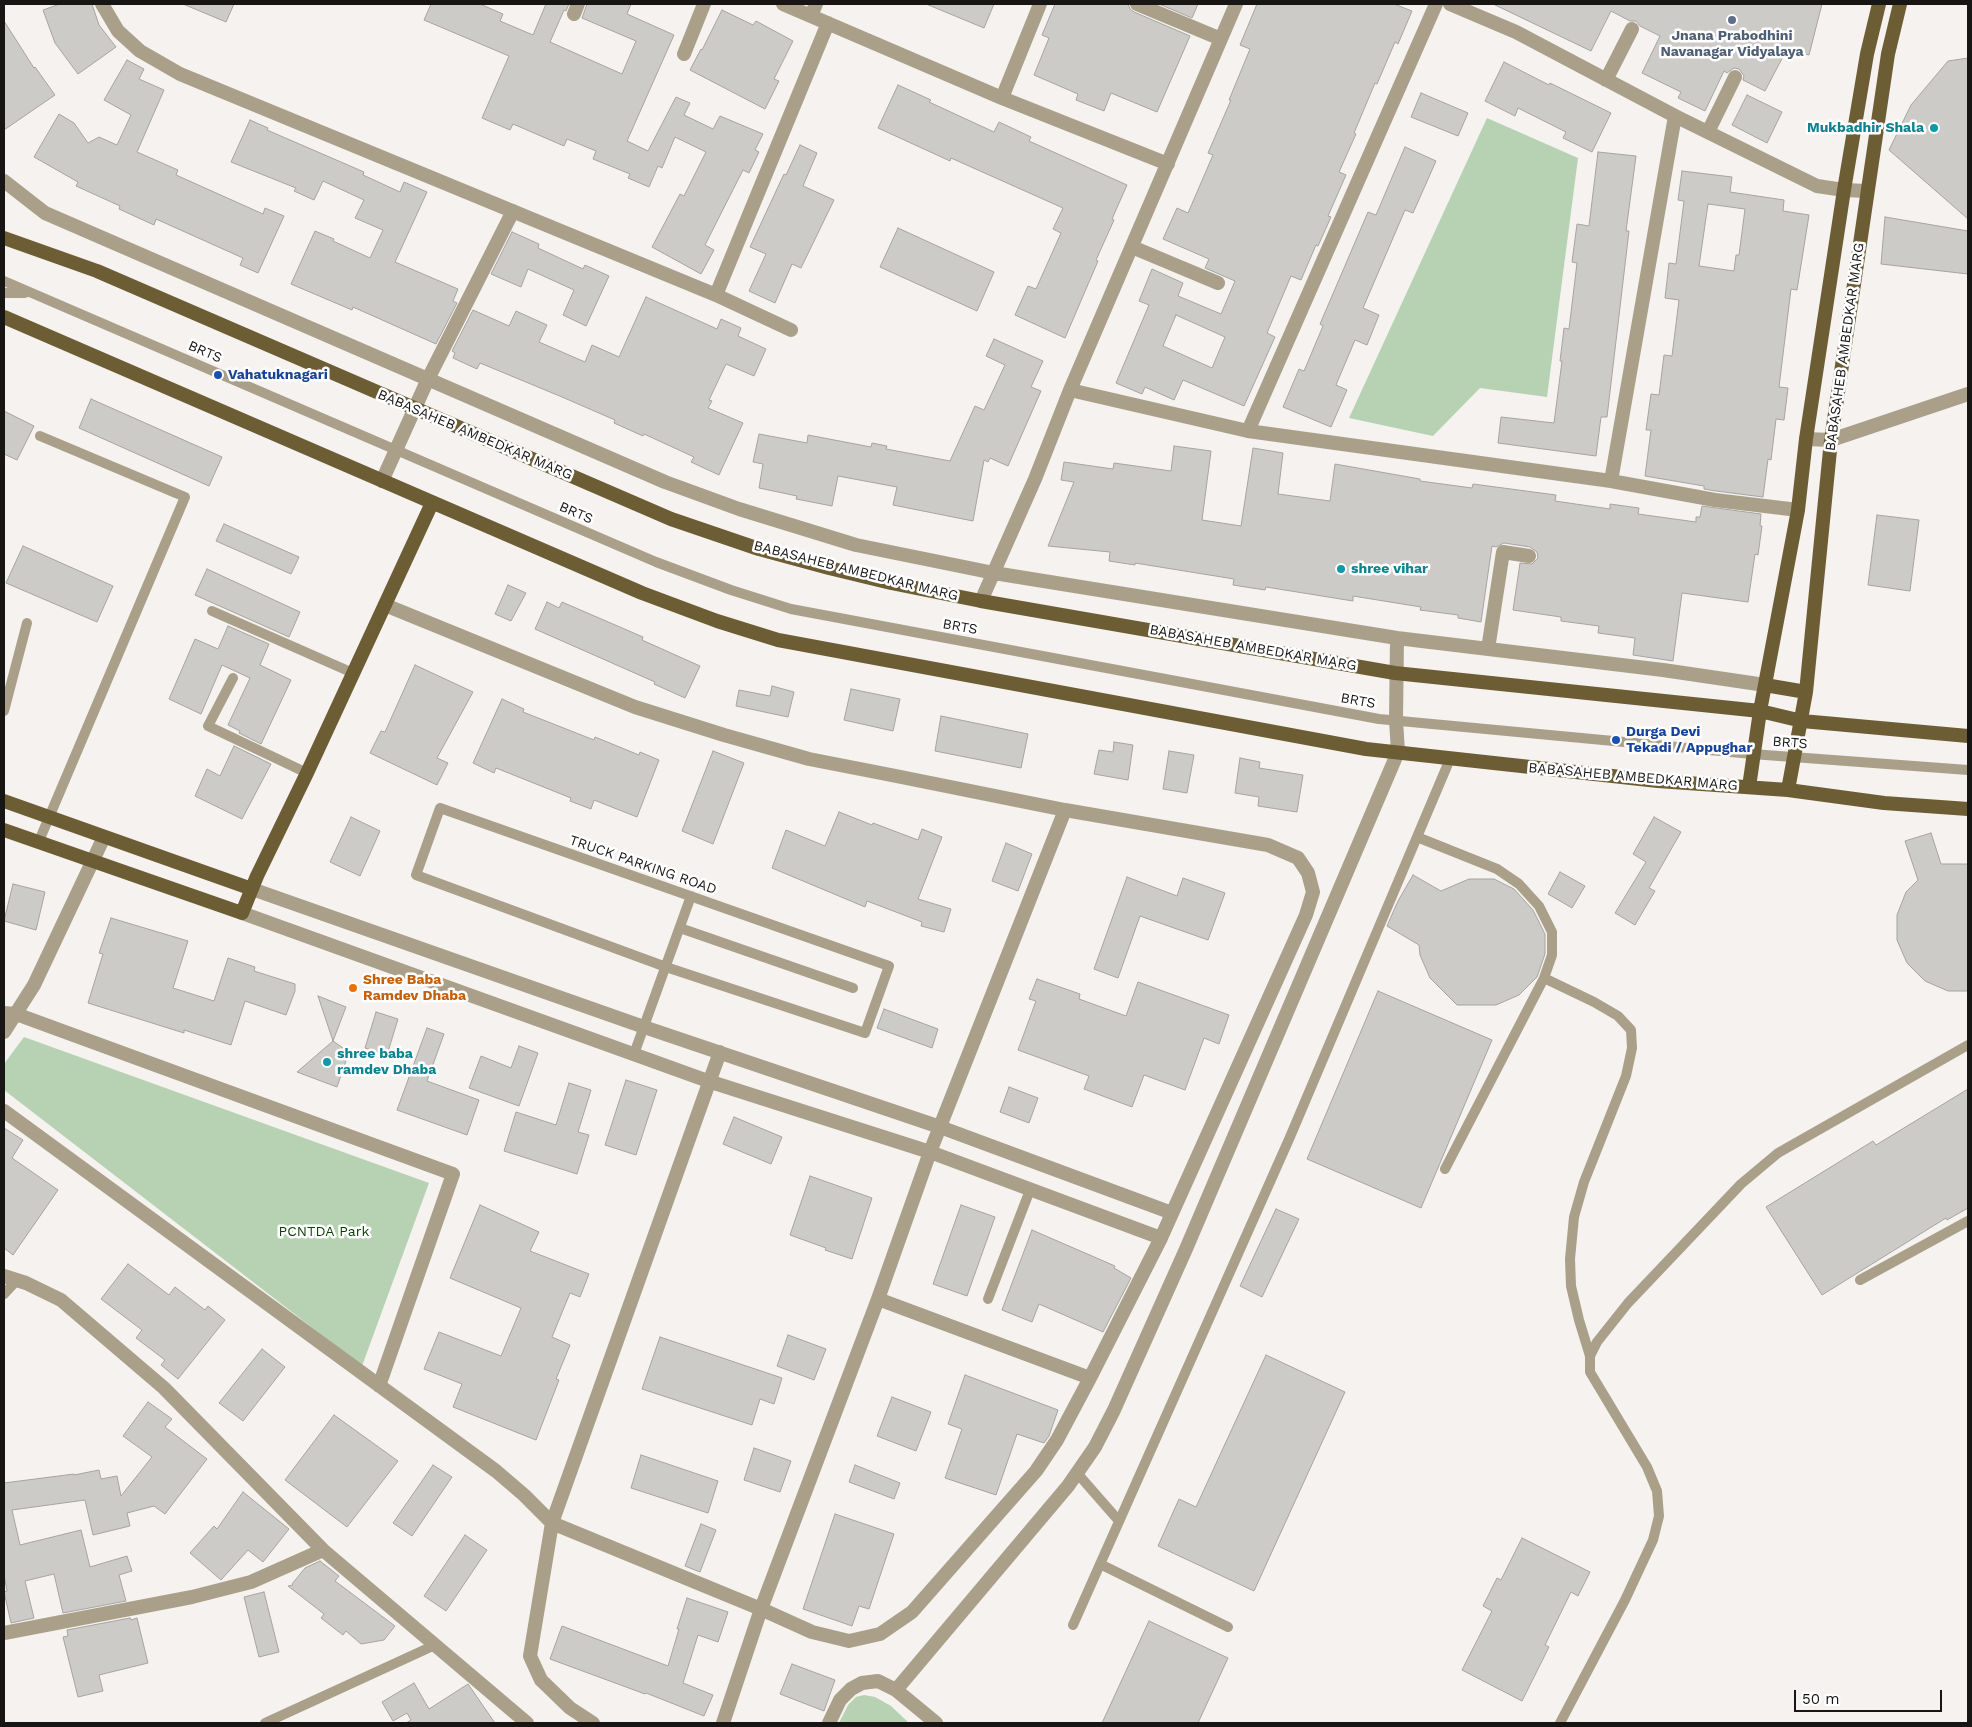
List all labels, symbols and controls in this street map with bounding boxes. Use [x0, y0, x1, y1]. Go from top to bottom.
marker: Jnana Prabodhini Navanagar Vidyalaya [1726, 14, 1738, 26]
place label: Jnana Prabodhini Navanagar Vidyalaya [1660, 28, 1804, 60]
place label: Mukbadhir Shala [1807, 120, 1924, 136]
marker: Mukbadhir Shala [1928, 122, 1940, 134]
street label: BABASAHEB AMBEDKAR MARG [1822, 242, 1868, 452]
street label: BRTS [186, 337, 224, 367]
place label: Vahatuknagari [228, 367, 328, 383]
marker: Vahatuknagari [212, 369, 224, 381]
street label: BABASAHEB AMBEDKAR MARG [375, 386, 575, 484]
street label: BRTS [557, 498, 595, 528]
street label: BABASAHEB AMBEDKAR MARG [752, 537, 960, 605]
place label: shree vihar [1351, 561, 1428, 577]
marker: shree vihar [1335, 563, 1347, 575]
street label: BRTS [941, 616, 979, 638]
street label: BABASAHEB AMBEDKAR MARG [1148, 621, 1358, 675]
street label: BRTS [1339, 690, 1377, 712]
place label: Durga Devi Tekadi / Appughar [1626, 724, 1752, 756]
street label: BRTS [1772, 733, 1808, 753]
marker: Durga Devi Tekadi / Appughar [1610, 734, 1622, 746]
street label: BABASAHEB AMBEDKAR MARG [1528, 759, 1738, 795]
street label: TRUCK PARKING ROAD [567, 832, 719, 898]
place label: Shree Baba Ramdev Dhaba [363, 972, 466, 1004]
marker: Shree Baba Ramdev Dhaba [347, 982, 359, 994]
place label: shree baba ramdev Dhaba [337, 1046, 436, 1078]
marker: shree baba ramdev Dhaba [321, 1056, 333, 1068]
park label: PCNTDA Park [279, 1224, 369, 1240]
scale bar [1797, 1680, 1944, 1712]
text: 50 m [1802, 1690, 1839, 1708]

